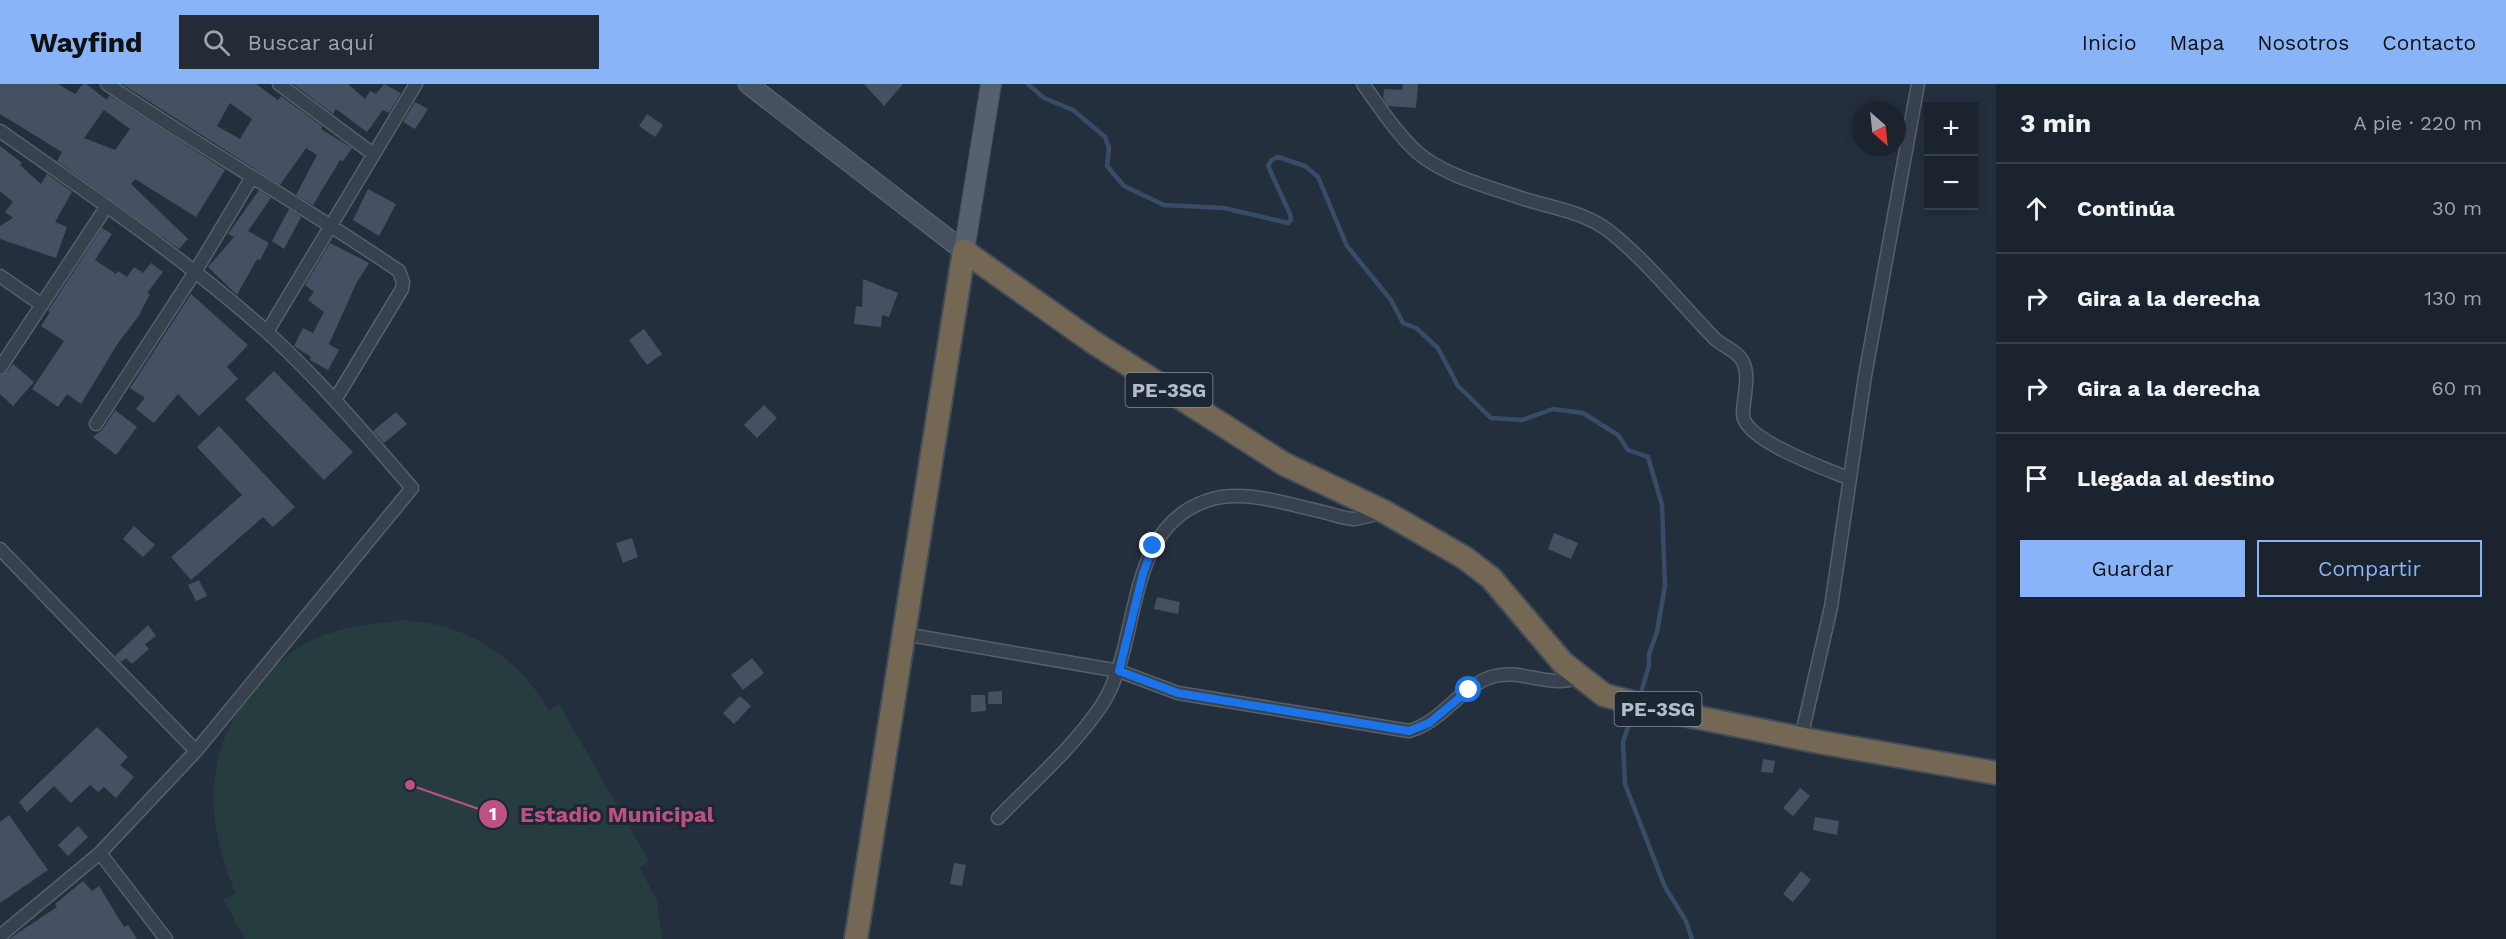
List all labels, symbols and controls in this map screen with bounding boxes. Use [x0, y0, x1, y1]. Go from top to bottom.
search box [179, 15, 599, 69]
text: Wayfind [30, 26, 143, 59]
icon: search [200, 26, 233, 59]
text: Buscar aquí [248, 30, 374, 55]
text: Inicio [2082, 30, 2137, 55]
text: Mapa [2170, 30, 2224, 55]
text: Nosotros [2257, 30, 2349, 55]
text: Contacto [2382, 30, 2476, 55]
north arrow [1852, 102, 1906, 156]
map controls [1924, 102, 1978, 210]
button: + [1924, 102, 1978, 156]
text: 3 min [2020, 108, 2091, 138]
text: A pie · 220 m [2354, 111, 2482, 135]
button: − [1924, 156, 1978, 210]
icon: ahead [2020, 192, 2053, 225]
text: Continúa [2077, 196, 2175, 221]
text: 30 m [2432, 196, 2482, 220]
icon: right [2020, 282, 2053, 315]
text: Gira a la derecha [2077, 286, 2260, 311]
text: 130 m [2424, 286, 2482, 310]
icon: right [2020, 372, 2053, 405]
road number: PE-3SG [1126, 373, 1212, 407]
text: Gira a la derecha [2077, 376, 2260, 401]
text: 60 m [2432, 376, 2482, 400]
icon: arrive [2020, 462, 2053, 495]
text: Llegada al destino [2077, 466, 2275, 491]
route end [1139, 532, 1165, 558]
button: Guardar [2020, 540, 2245, 597]
button: Compartir [2257, 540, 2482, 597]
route start [1455, 676, 1481, 702]
road number: PE-3SG [1614, 692, 1702, 726]
callout: Estadio Municipal [478, 794, 725, 834]
text: Estadio Municipal [520, 802, 715, 827]
text: 1 [489, 803, 497, 824]

